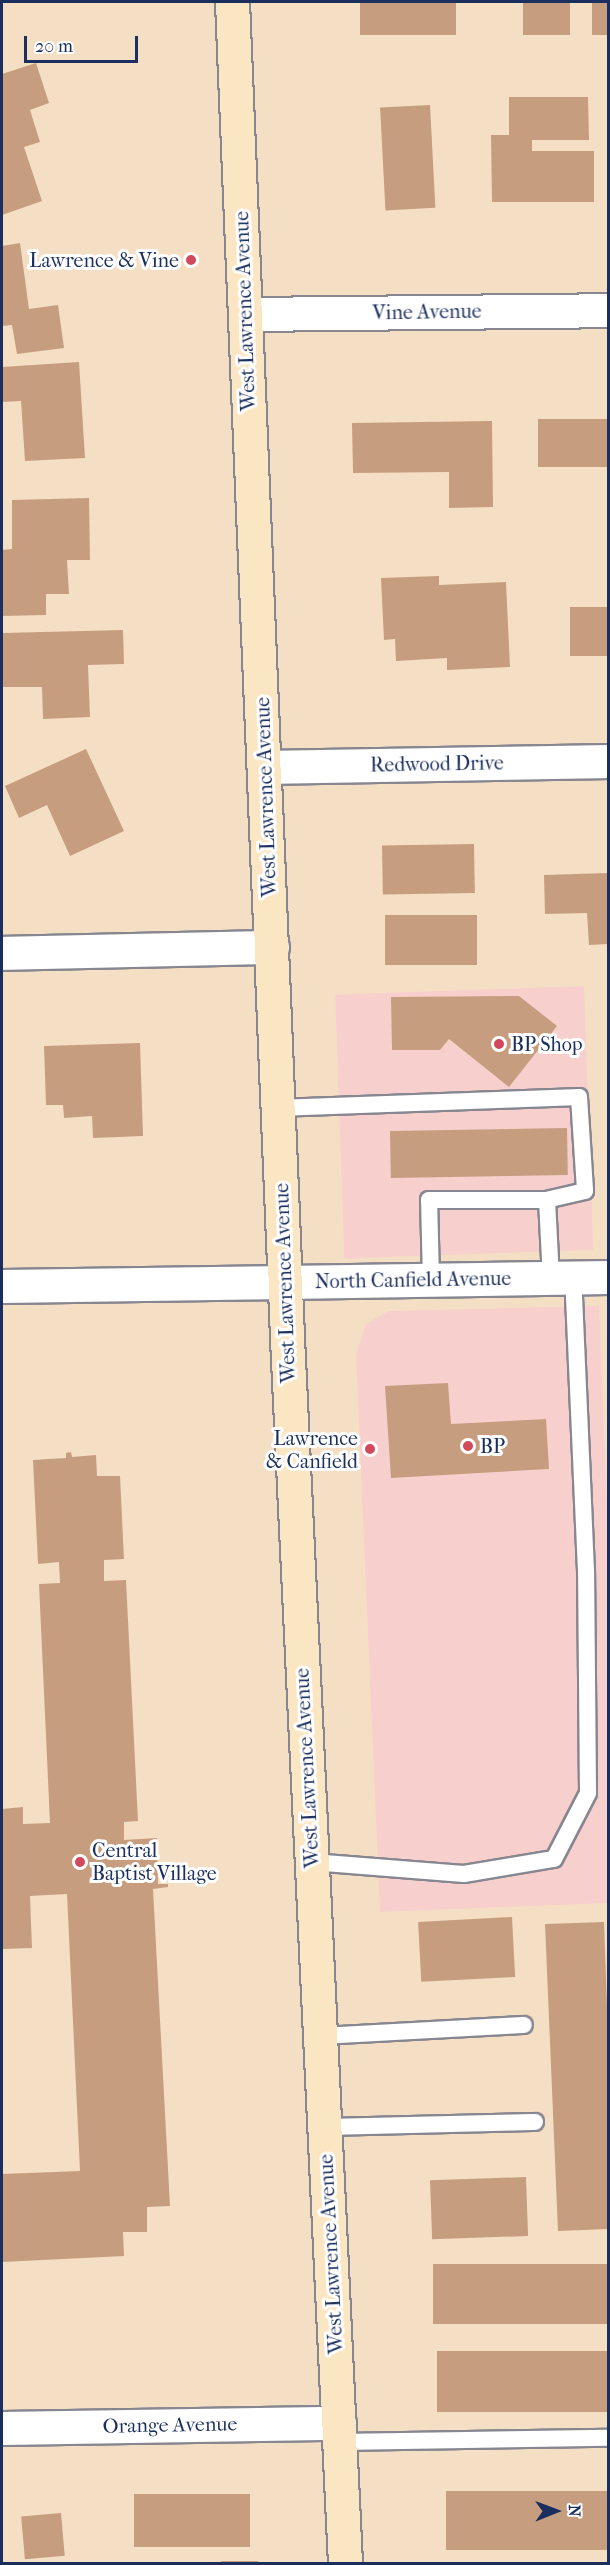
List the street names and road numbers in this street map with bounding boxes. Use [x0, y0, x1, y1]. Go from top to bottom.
street label: West Lawrence Avenue [230, 211, 260, 411]
street label: Vine Avenue [372, 299, 482, 325]
street label: West Lawrence Avenue [251, 697, 281, 897]
street label: Redwood Drive [370, 751, 504, 777]
street label: West Lawrence Avenue [270, 1183, 300, 1383]
street label: North Canfield Avenue [315, 1266, 511, 1294]
street label: West Lawrence Avenue [290, 1667, 324, 1869]
street label: West Lawrence Avenue [314, 2153, 348, 2355]
street label: Orange Avenue [102, 2412, 238, 2438]

